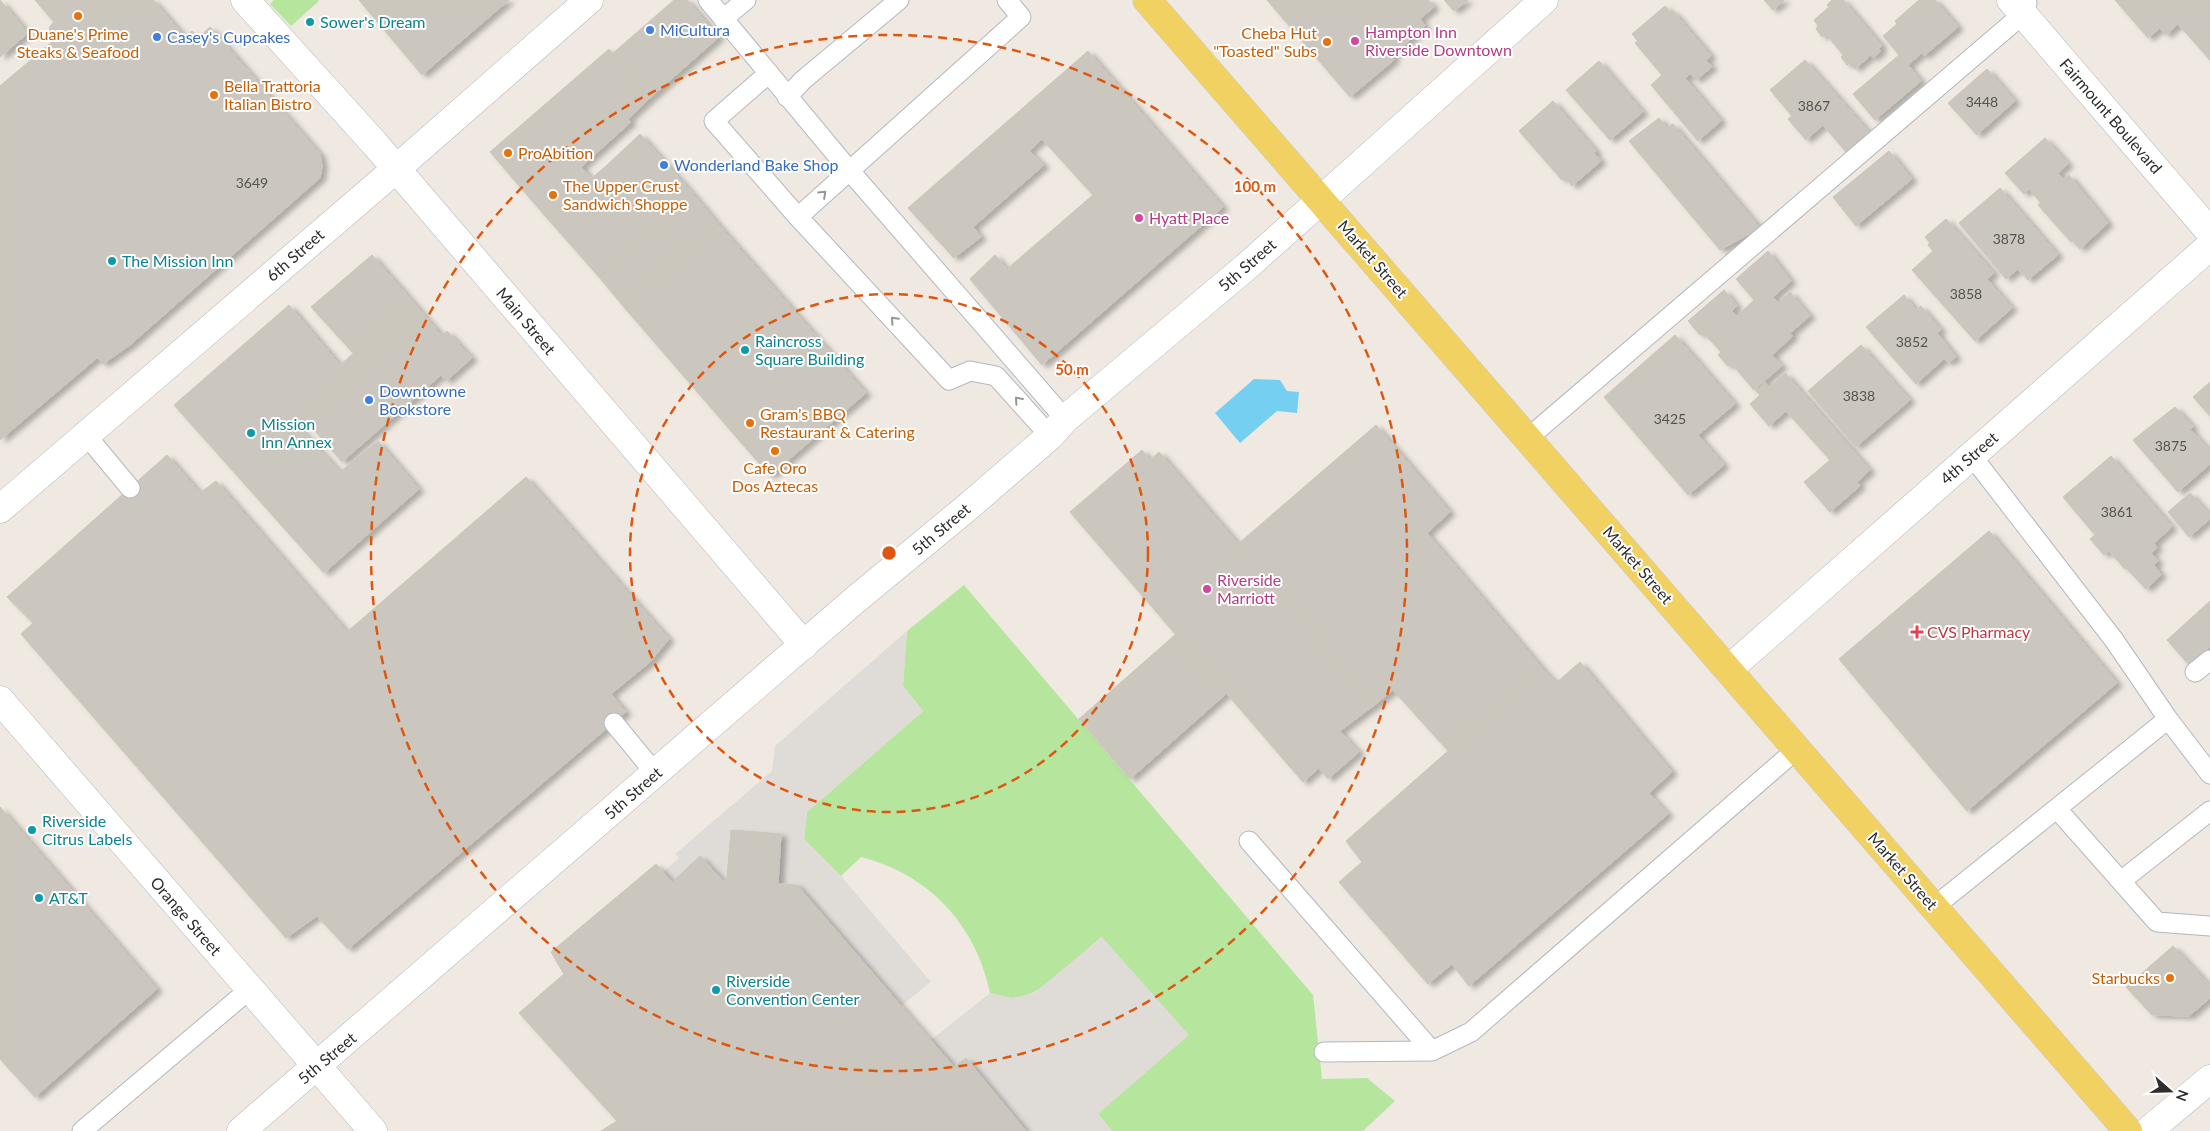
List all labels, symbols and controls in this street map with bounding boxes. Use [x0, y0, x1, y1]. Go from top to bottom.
marker: Duane's Prime Steaks & Seafood [72, 10, 84, 22]
place label: Sower's Dream [320, 12, 426, 31]
marker: Sower's Dream [304, 16, 316, 28]
place label: MiCultura [660, 20, 730, 39]
place label: Hampton Inn Riverside Downtown [1365, 22, 1512, 59]
place label: Cheba Hut "Toasted" Subs [1213, 23, 1317, 60]
place label: Duane's Prime Steaks & Seafood [17, 24, 139, 61]
marker: MiCultura [644, 24, 656, 36]
place label: Casey's Cupcakes [167, 27, 290, 46]
marker: Casey's Cupcakes [151, 31, 163, 43]
marker: Hampton Inn Riverside Downtown [1349, 35, 1361, 47]
marker: Cheba Hut "Toasted" Subs [1321, 36, 1333, 48]
street label: Fairmount Boulevard [2056, 54, 2166, 177]
place label: Bella Trattoria Italian Bistro [224, 76, 321, 113]
marker: Bella Trattoria Italian Bistro [208, 89, 220, 101]
house number: 3448 [1966, 93, 1998, 110]
house number: 3867 [1798, 97, 1830, 114]
place label: ProAbition [518, 143, 593, 162]
marker: ProAbition [502, 147, 514, 159]
place label: Wonderland Bake Shop [674, 155, 839, 174]
marker: Wonderland Bake Shop [658, 159, 670, 171]
house number: 3649 [236, 174, 268, 191]
place label: The Upper Crust Sandwich Shoppe [563, 176, 687, 213]
text: 100 m [1234, 177, 1276, 195]
marker: The Upper Crust Sandwich Shoppe [547, 189, 559, 201]
one-way arrow [818, 191, 827, 200]
place label: Hyatt Place [1149, 208, 1229, 227]
marker: Hyatt Place [1133, 212, 1145, 224]
street label: Market Street [1335, 216, 1412, 301]
street label: 6th Street [262, 224, 328, 285]
house number: 3878 [1993, 230, 2025, 247]
street label: 5th Street [1214, 234, 1280, 295]
place label: The Mission Inn [122, 251, 233, 270]
marker: The Mission Inn [106, 255, 118, 267]
street label: Main Street [493, 283, 560, 358]
house number: 3858 [1950, 285, 1982, 302]
one-way arrow [891, 317, 900, 326]
place label: Raincross Square Building [755, 331, 864, 368]
house number: 3852 [1896, 333, 1928, 350]
marker: Raincross Square Building [739, 344, 751, 356]
text: 50 m [1055, 360, 1089, 378]
place label: Downtowne Bookstore [379, 381, 466, 418]
house number: 3838 [1843, 387, 1875, 404]
marker: Downtowne Bookstore [363, 394, 375, 406]
one-way arrow [1014, 396, 1023, 405]
place label: Gram's BBQ Restaurant & Catering [760, 404, 915, 441]
house number: 3425 [1654, 410, 1686, 427]
place label: Mission Inn Annex [261, 414, 332, 451]
marker: Gram's BBQ Restaurant & Catering [744, 417, 756, 429]
marker: Mission Inn Annex [245, 427, 257, 439]
street label: 4th Street [1936, 427, 2002, 488]
house number: 3875 [2155, 437, 2187, 454]
marker: Cafe Oro Dos Aztecas [769, 445, 781, 457]
place label: Cafe Oro Dos Aztecas [732, 458, 818, 495]
street label: 5th Street [908, 499, 974, 558]
house number: 3861 [2101, 503, 2133, 520]
street label: Market Street [1600, 522, 1677, 607]
centre of rings [880, 544, 898, 562]
place label: Riverside Marriott [1217, 570, 1281, 607]
marker: Riverside Marriott [1201, 583, 1213, 595]
place label: CVS Pharmacy [1927, 622, 2031, 641]
marker: CVS Pharmacy [1911, 626, 1923, 638]
street label: 5th Street [600, 762, 666, 823]
place label: Riverside Citrus Labels [42, 811, 132, 848]
marker: Riverside Citrus Labels [26, 824, 38, 836]
street label: Market Street [1865, 828, 1942, 913]
street label: Orange Street [147, 872, 226, 959]
place label: AT&T [49, 888, 88, 907]
marker: AT&T [33, 892, 45, 904]
place label: Starbucks [2092, 968, 2160, 987]
place label: Riverside Convention Center [726, 971, 860, 1008]
marker: Starbucks [2164, 972, 2176, 984]
marker: Riverside Convention Center [710, 984, 722, 996]
street label: 5th Street [294, 1028, 360, 1087]
north arrow [2145, 1066, 2195, 1116]
text: N [2173, 1088, 2193, 1104]

